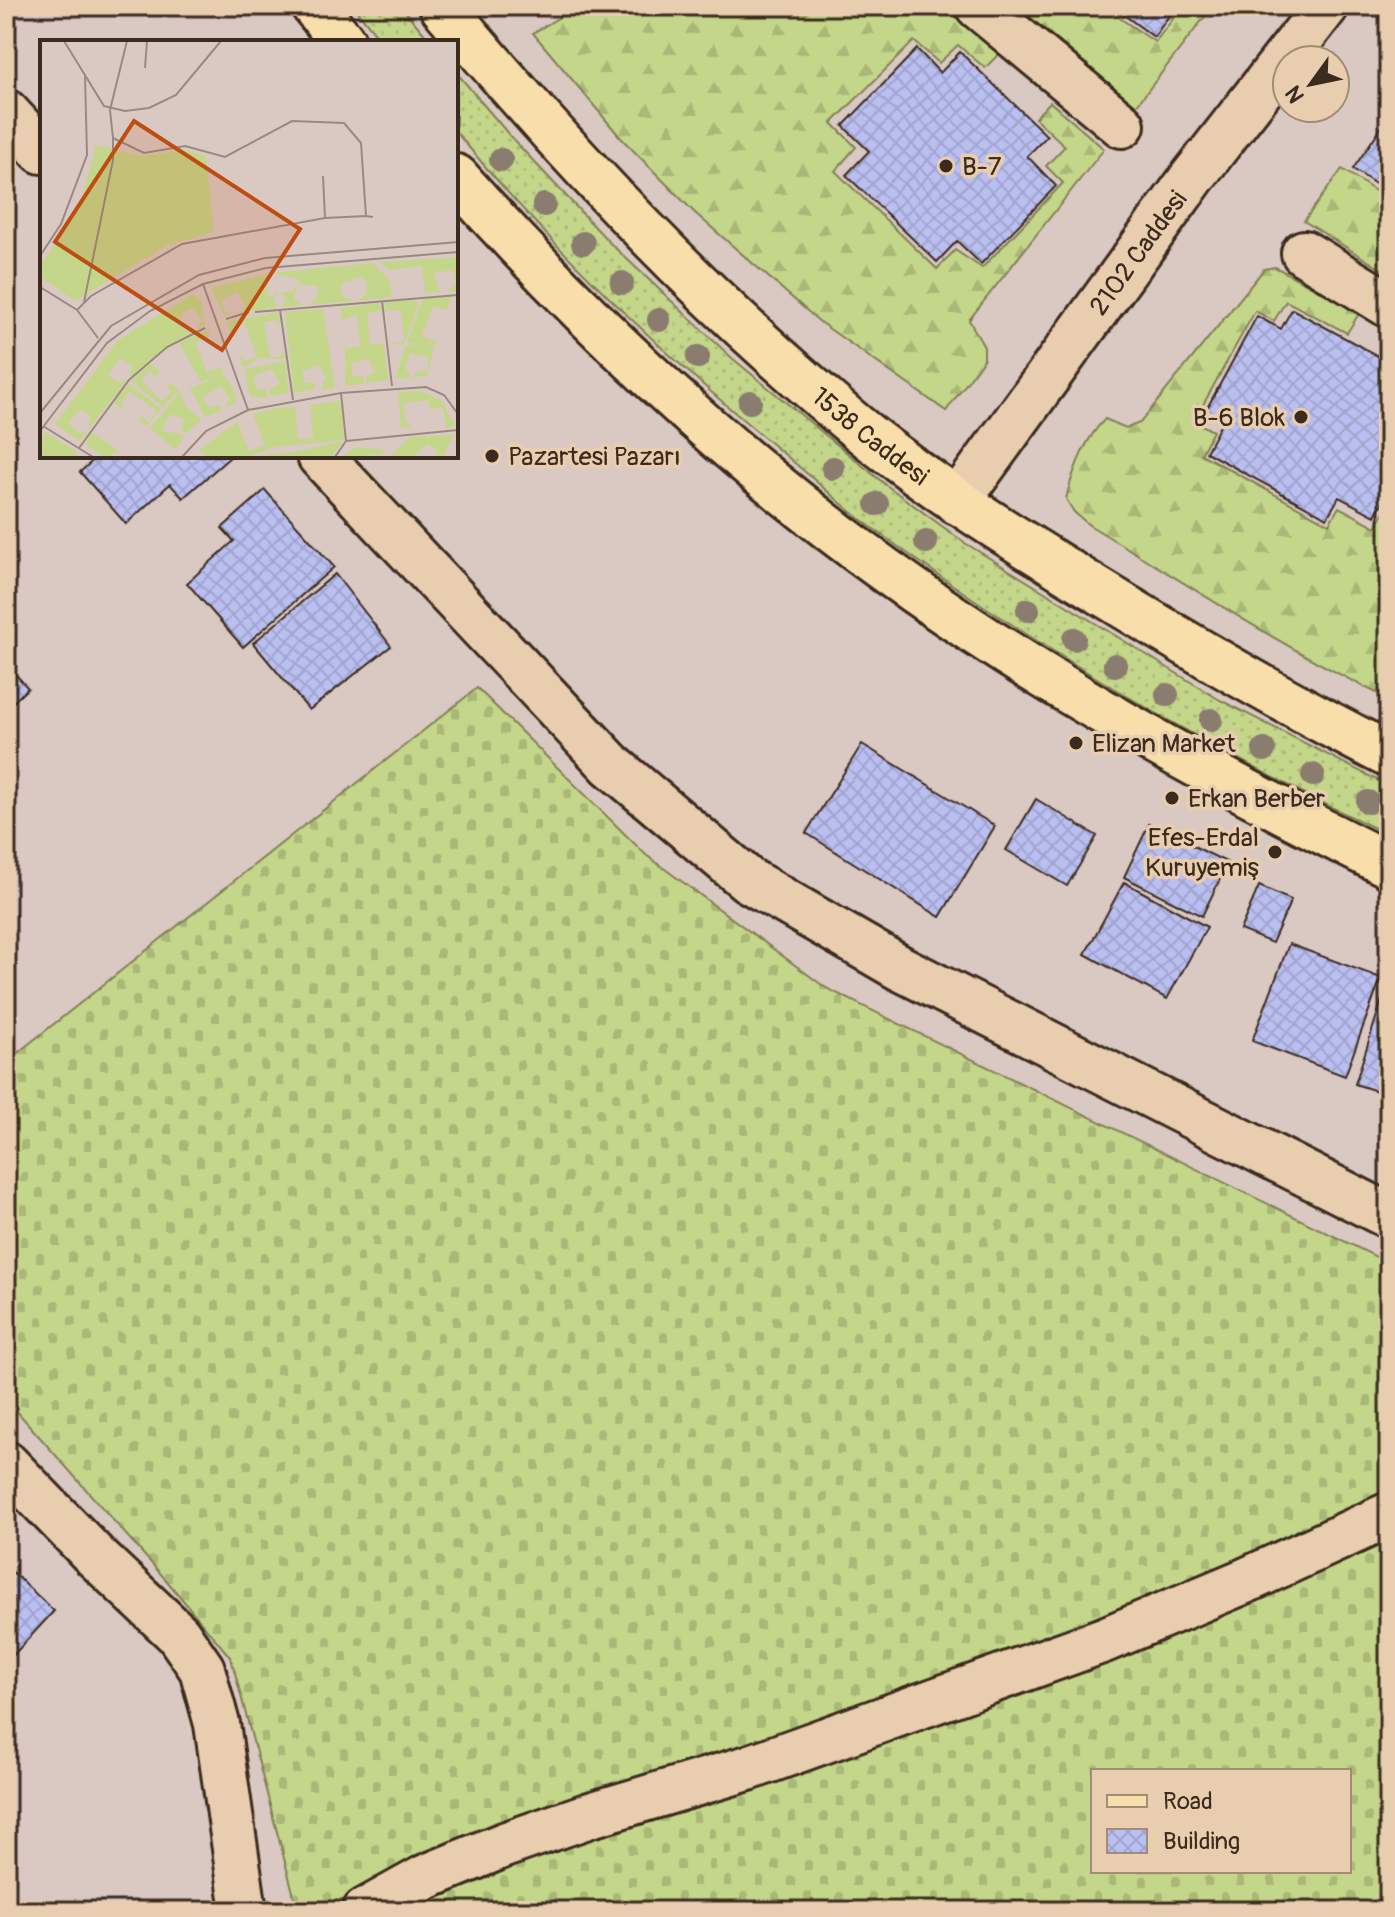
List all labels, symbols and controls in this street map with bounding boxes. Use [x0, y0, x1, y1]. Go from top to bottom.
inset map [40, 40, 458, 458]
north arrow [1271, 44, 1351, 124]
text: N [1279, 80, 1311, 108]
place label: B-7 [962, 151, 1002, 183]
marker: B-7 [937, 157, 955, 175]
street label: 2102 Caddesi [1083, 185, 1194, 322]
street label: 1538 Caddesi [805, 381, 935, 493]
place label: B-6 Blok [1193, 402, 1285, 434]
marker: B-6 Blok [1292, 408, 1310, 426]
place label: Pazartesi Pazarı [508, 441, 681, 473]
marker: Pazartesi Pazarı [483, 447, 501, 465]
place label: Elizan Market [1092, 728, 1236, 760]
marker: Elizan Market [1067, 734, 1085, 752]
place label: Erkan Berber [1188, 783, 1326, 815]
marker: Erkan Berber [1163, 789, 1181, 807]
place label: Efes-Erdal Kuruyemiş [1145, 822, 1259, 884]
marker: Efes-Erdal Kuruyemiş [1266, 843, 1284, 861]
legend [1091, 1769, 1351, 1873]
text: Road [1163, 1787, 1213, 1816]
text: Building [1163, 1827, 1240, 1856]

